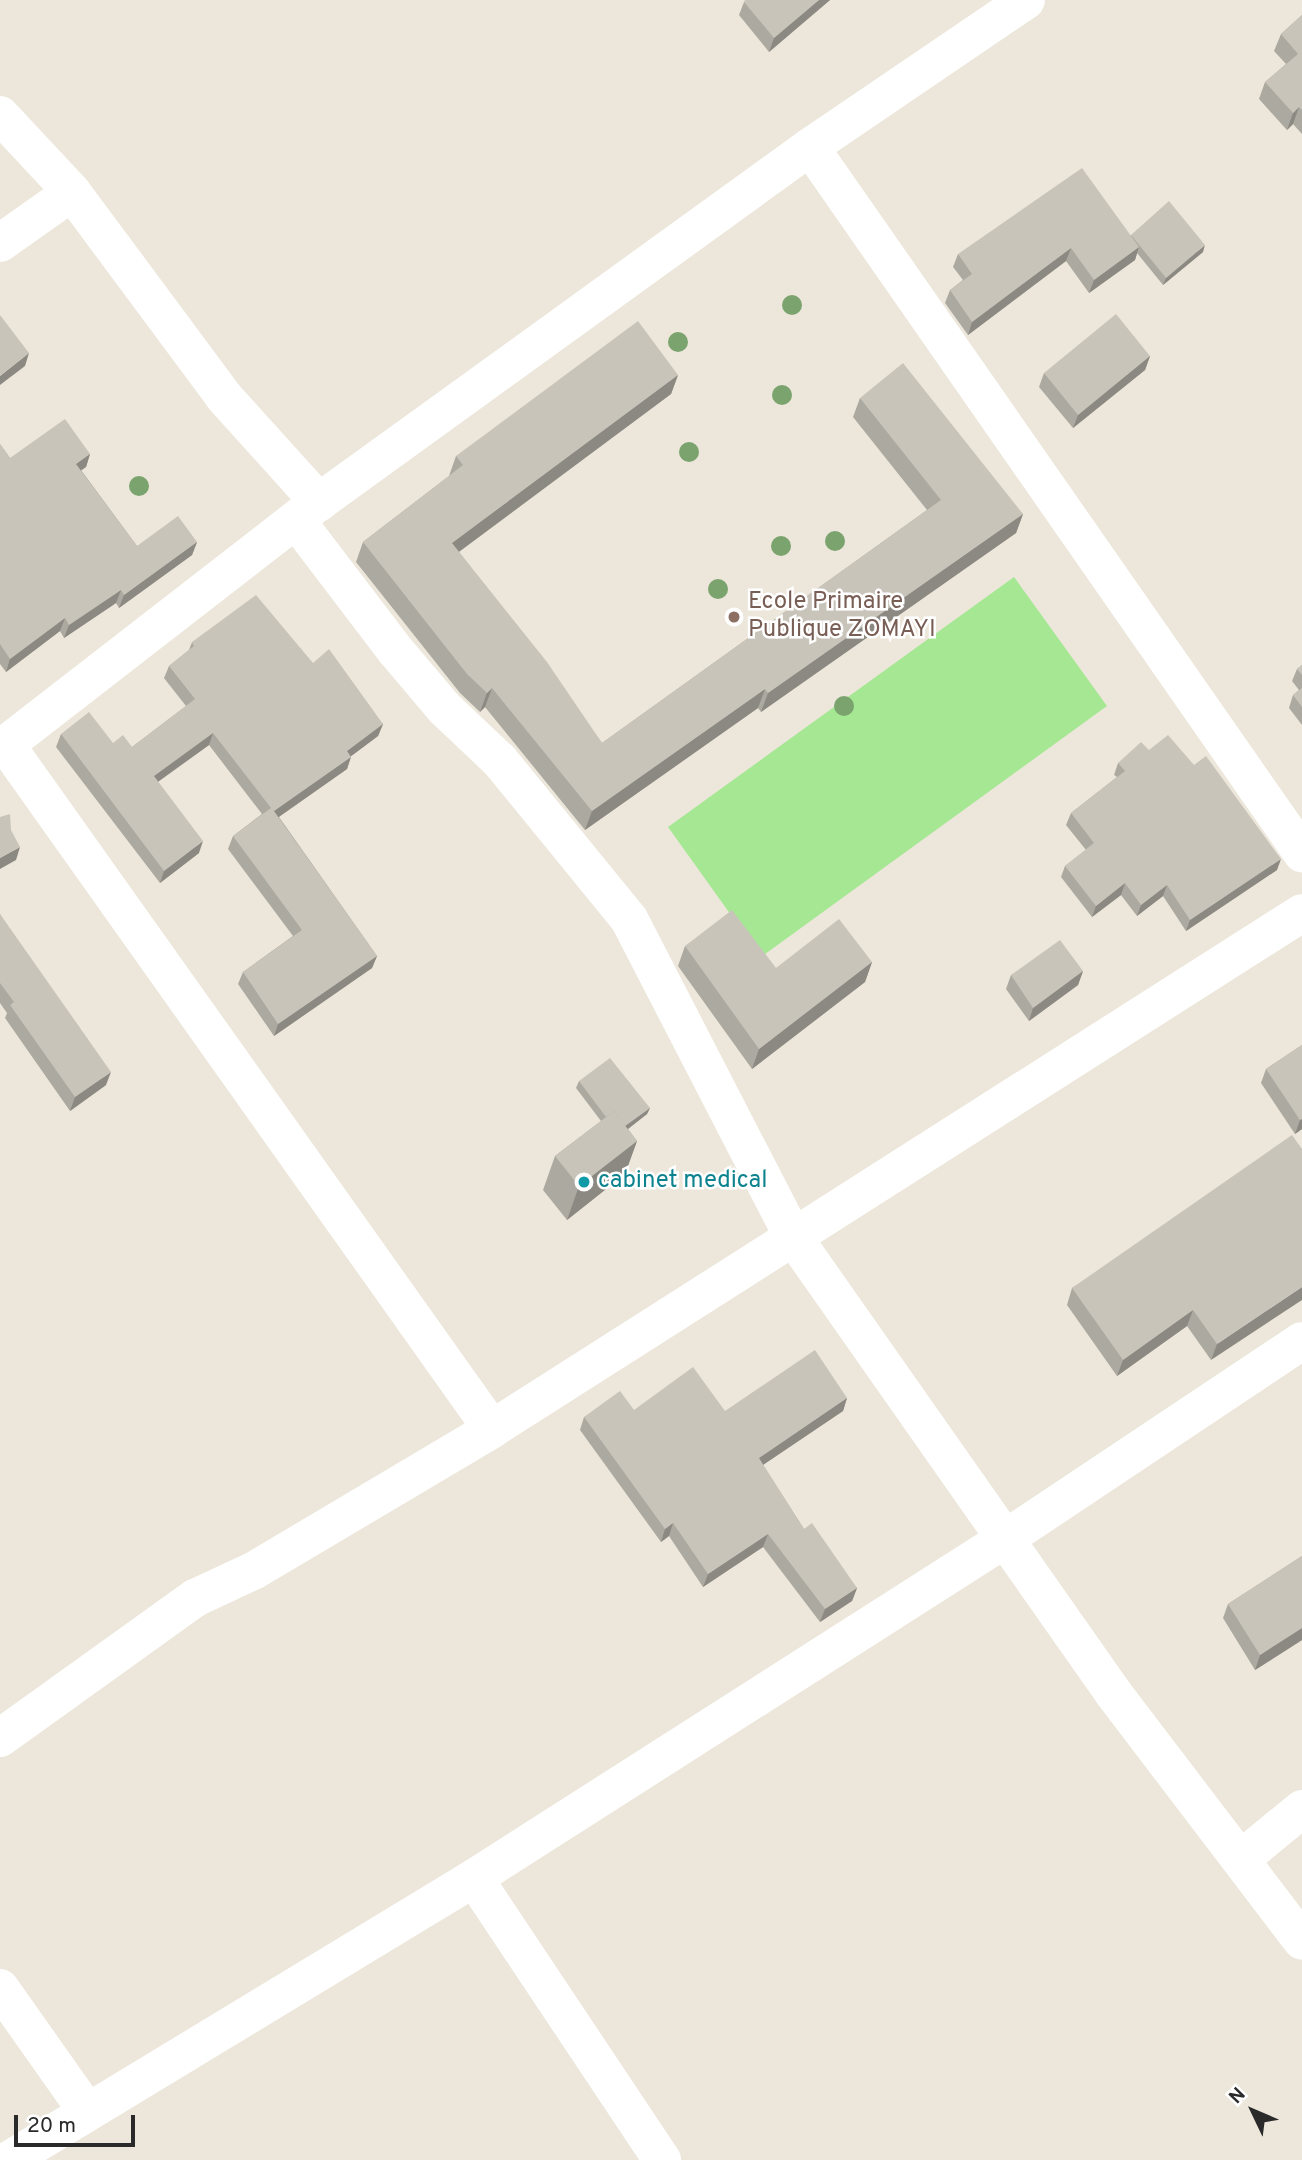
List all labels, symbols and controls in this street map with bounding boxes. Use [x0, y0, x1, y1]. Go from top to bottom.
place label: Ecole Primaire Publique ZOMAYI [748, 589, 936, 645]
marker: Ecole Primaire Publique ZOMAYI [726, 609, 742, 625]
place label: cabinet medical [598, 1168, 768, 1196]
marker: cabinet medical [576, 1174, 592, 1190]
north arrow [1218, 2076, 1288, 2146]
text: N [1225, 2083, 1251, 2110]
scale bar [18, 2100, 138, 2144]
text: 20 m [27, 2113, 76, 2140]

